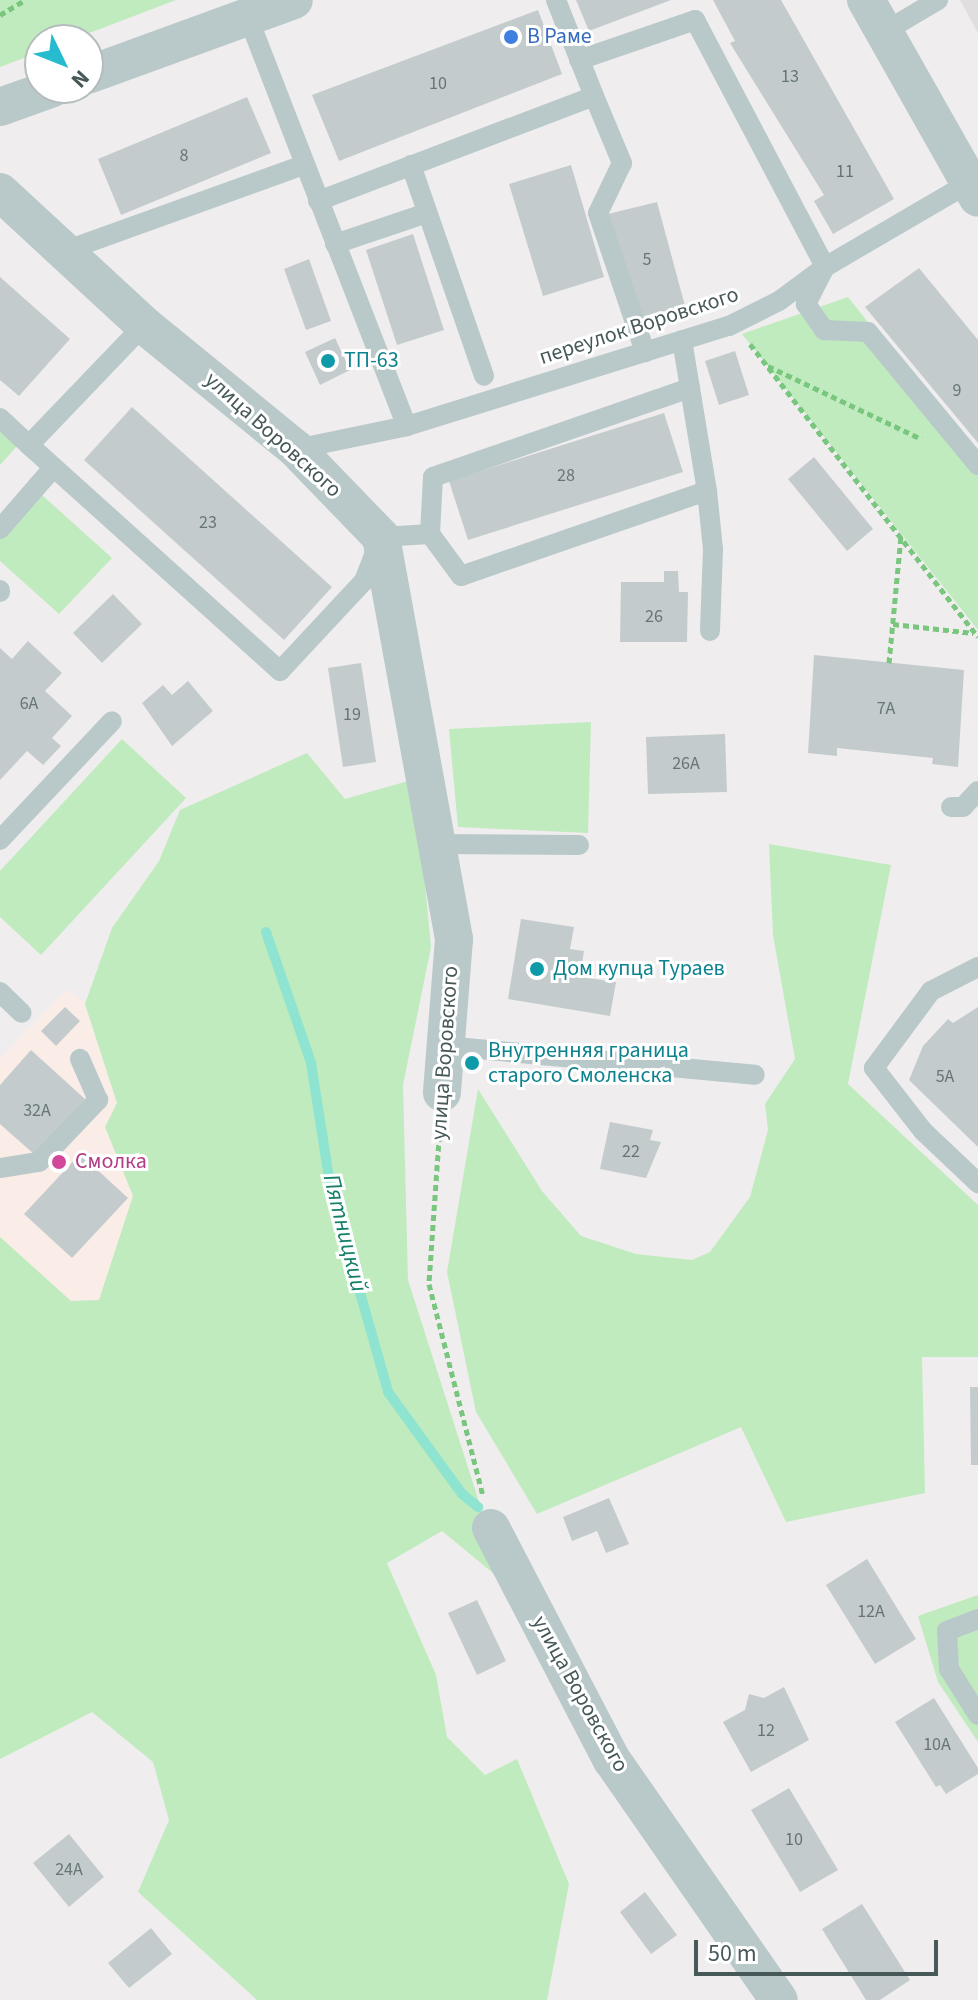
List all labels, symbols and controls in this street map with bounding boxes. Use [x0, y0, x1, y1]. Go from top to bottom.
north arrow [24, 24, 104, 104]
place label: В Раме [527, 24, 592, 50]
marker: В Раме [502, 28, 520, 46]
text: N [63, 63, 97, 95]
house number: 13 [781, 66, 799, 88]
house number: 10 [429, 73, 447, 95]
house number: 8 [180, 145, 188, 167]
house number: 11 [836, 161, 854, 183]
house number: 5 [643, 249, 651, 271]
street label: переулок Воровского [536, 281, 742, 371]
place label: ТП-63 [344, 348, 399, 374]
marker: ТП-63 [319, 352, 337, 370]
street label: улица Воровского [199, 367, 347, 503]
house number: 9 [953, 380, 961, 402]
house number: 28 [557, 465, 575, 487]
house number: 23 [199, 512, 217, 534]
house number: 26 [645, 606, 663, 628]
house number: 6А [20, 693, 38, 715]
house number: 7А [877, 698, 895, 720]
house number: 19 [343, 704, 361, 726]
house number: 26А [672, 753, 700, 775]
place label: Дом купца Тураев [553, 956, 725, 982]
marker: Дом купца Тураев [528, 960, 546, 978]
street label: улица Воровского [426, 965, 464, 1141]
place label: Внутренняя граница старого Смоленска [488, 1037, 689, 1088]
marker: Внутренняя граница старого Смоленска [463, 1054, 481, 1072]
house number: 5А [936, 1066, 954, 1088]
house number: 32А [23, 1100, 51, 1122]
house number: 22 [622, 1141, 640, 1163]
place label: Смолка [75, 1149, 147, 1175]
marker: Смолка [50, 1153, 68, 1171]
water label: Пятницкий [316, 1171, 374, 1295]
house number: 12А [857, 1601, 885, 1623]
street label: улица Воровского [526, 1611, 634, 1777]
house number: 12 [757, 1720, 775, 1742]
house number: 10А [923, 1734, 951, 1756]
house number: 10 [785, 1829, 803, 1851]
house number: 24А [55, 1859, 83, 1881]
scale bar [698, 1924, 942, 1974]
text: 50 m [708, 1936, 757, 1971]

